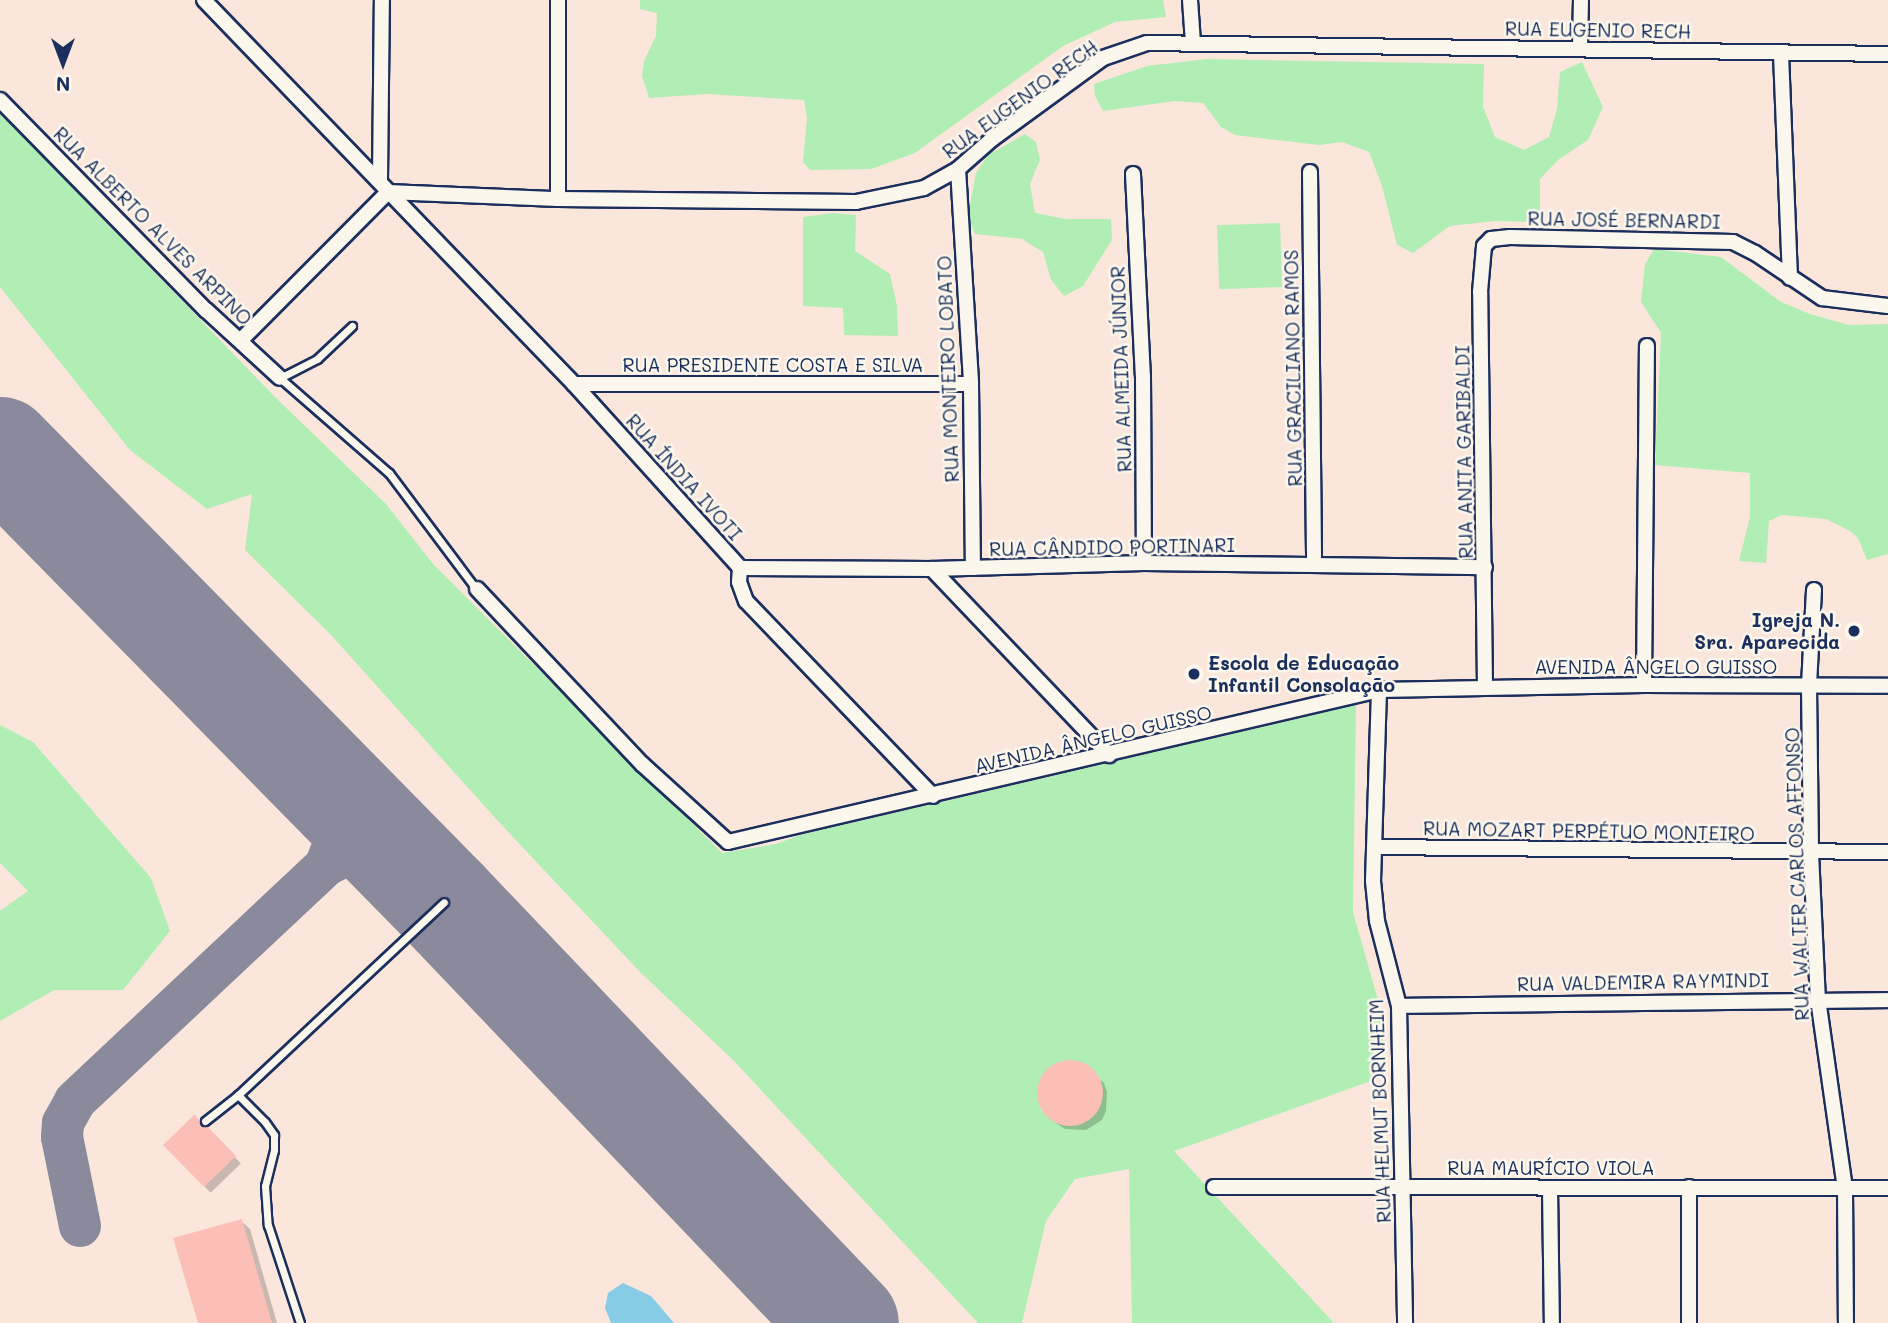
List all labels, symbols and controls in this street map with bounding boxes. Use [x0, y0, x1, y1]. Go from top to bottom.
street label: RUA EUGENIO RECH [1505, 17, 1691, 43]
north arrow [28, 28, 98, 98]
street label: RUA EUGENIO RECH [938, 35, 1102, 163]
text: N [56, 72, 70, 97]
street label: RUA ALBERTO ALVES ARPINO [49, 122, 257, 330]
street label: RUA JOSÉ BERNARDI [1527, 207, 1721, 233]
street label: RUA GRACILIANO RAMOS [1280, 249, 1306, 487]
street label: RUA MONTEIRO LOBATO [933, 255, 963, 483]
street label: RUA ALMEIDA JÚNIOR [1106, 265, 1136, 473]
street label: RUA ANITA GARIBALDI [1451, 345, 1477, 559]
street label: RUA PRESIDENTE COSTA E SILVA [623, 354, 923, 376]
street label: RUA ÍNDIA IVOTI [621, 409, 747, 545]
street label: RUA CÂNDIDO PORTINARI [989, 533, 1235, 561]
place label: Igreja N. Sra. Aparecida [1694, 609, 1840, 653]
marker: Igreja N. Sra. Aparecida [1846, 623, 1862, 639]
place label: Escola de Educação Infantil Consolação [1208, 652, 1399, 696]
street label: AVENIDA ÂNGELO GUISSO [1535, 656, 1777, 678]
marker: Escola de Educação Infantil Consolação [1186, 666, 1202, 682]
street label: AVENIDA ÂNGELO GUISSO [972, 701, 1214, 777]
street label: RUA WALTER CARLOS AFFONSO [1780, 727, 1814, 1021]
street label: RUA MOZART PERPÉTUO MONTEIRO [1423, 817, 1755, 845]
street label: RUA VALDEMIRA RAYMINDI [1517, 968, 1769, 996]
street label: RUA HELMUT BORNHEIM [1365, 999, 1395, 1223]
street label: RUA MAURÍCIO VIOLA [1447, 1157, 1655, 1179]

